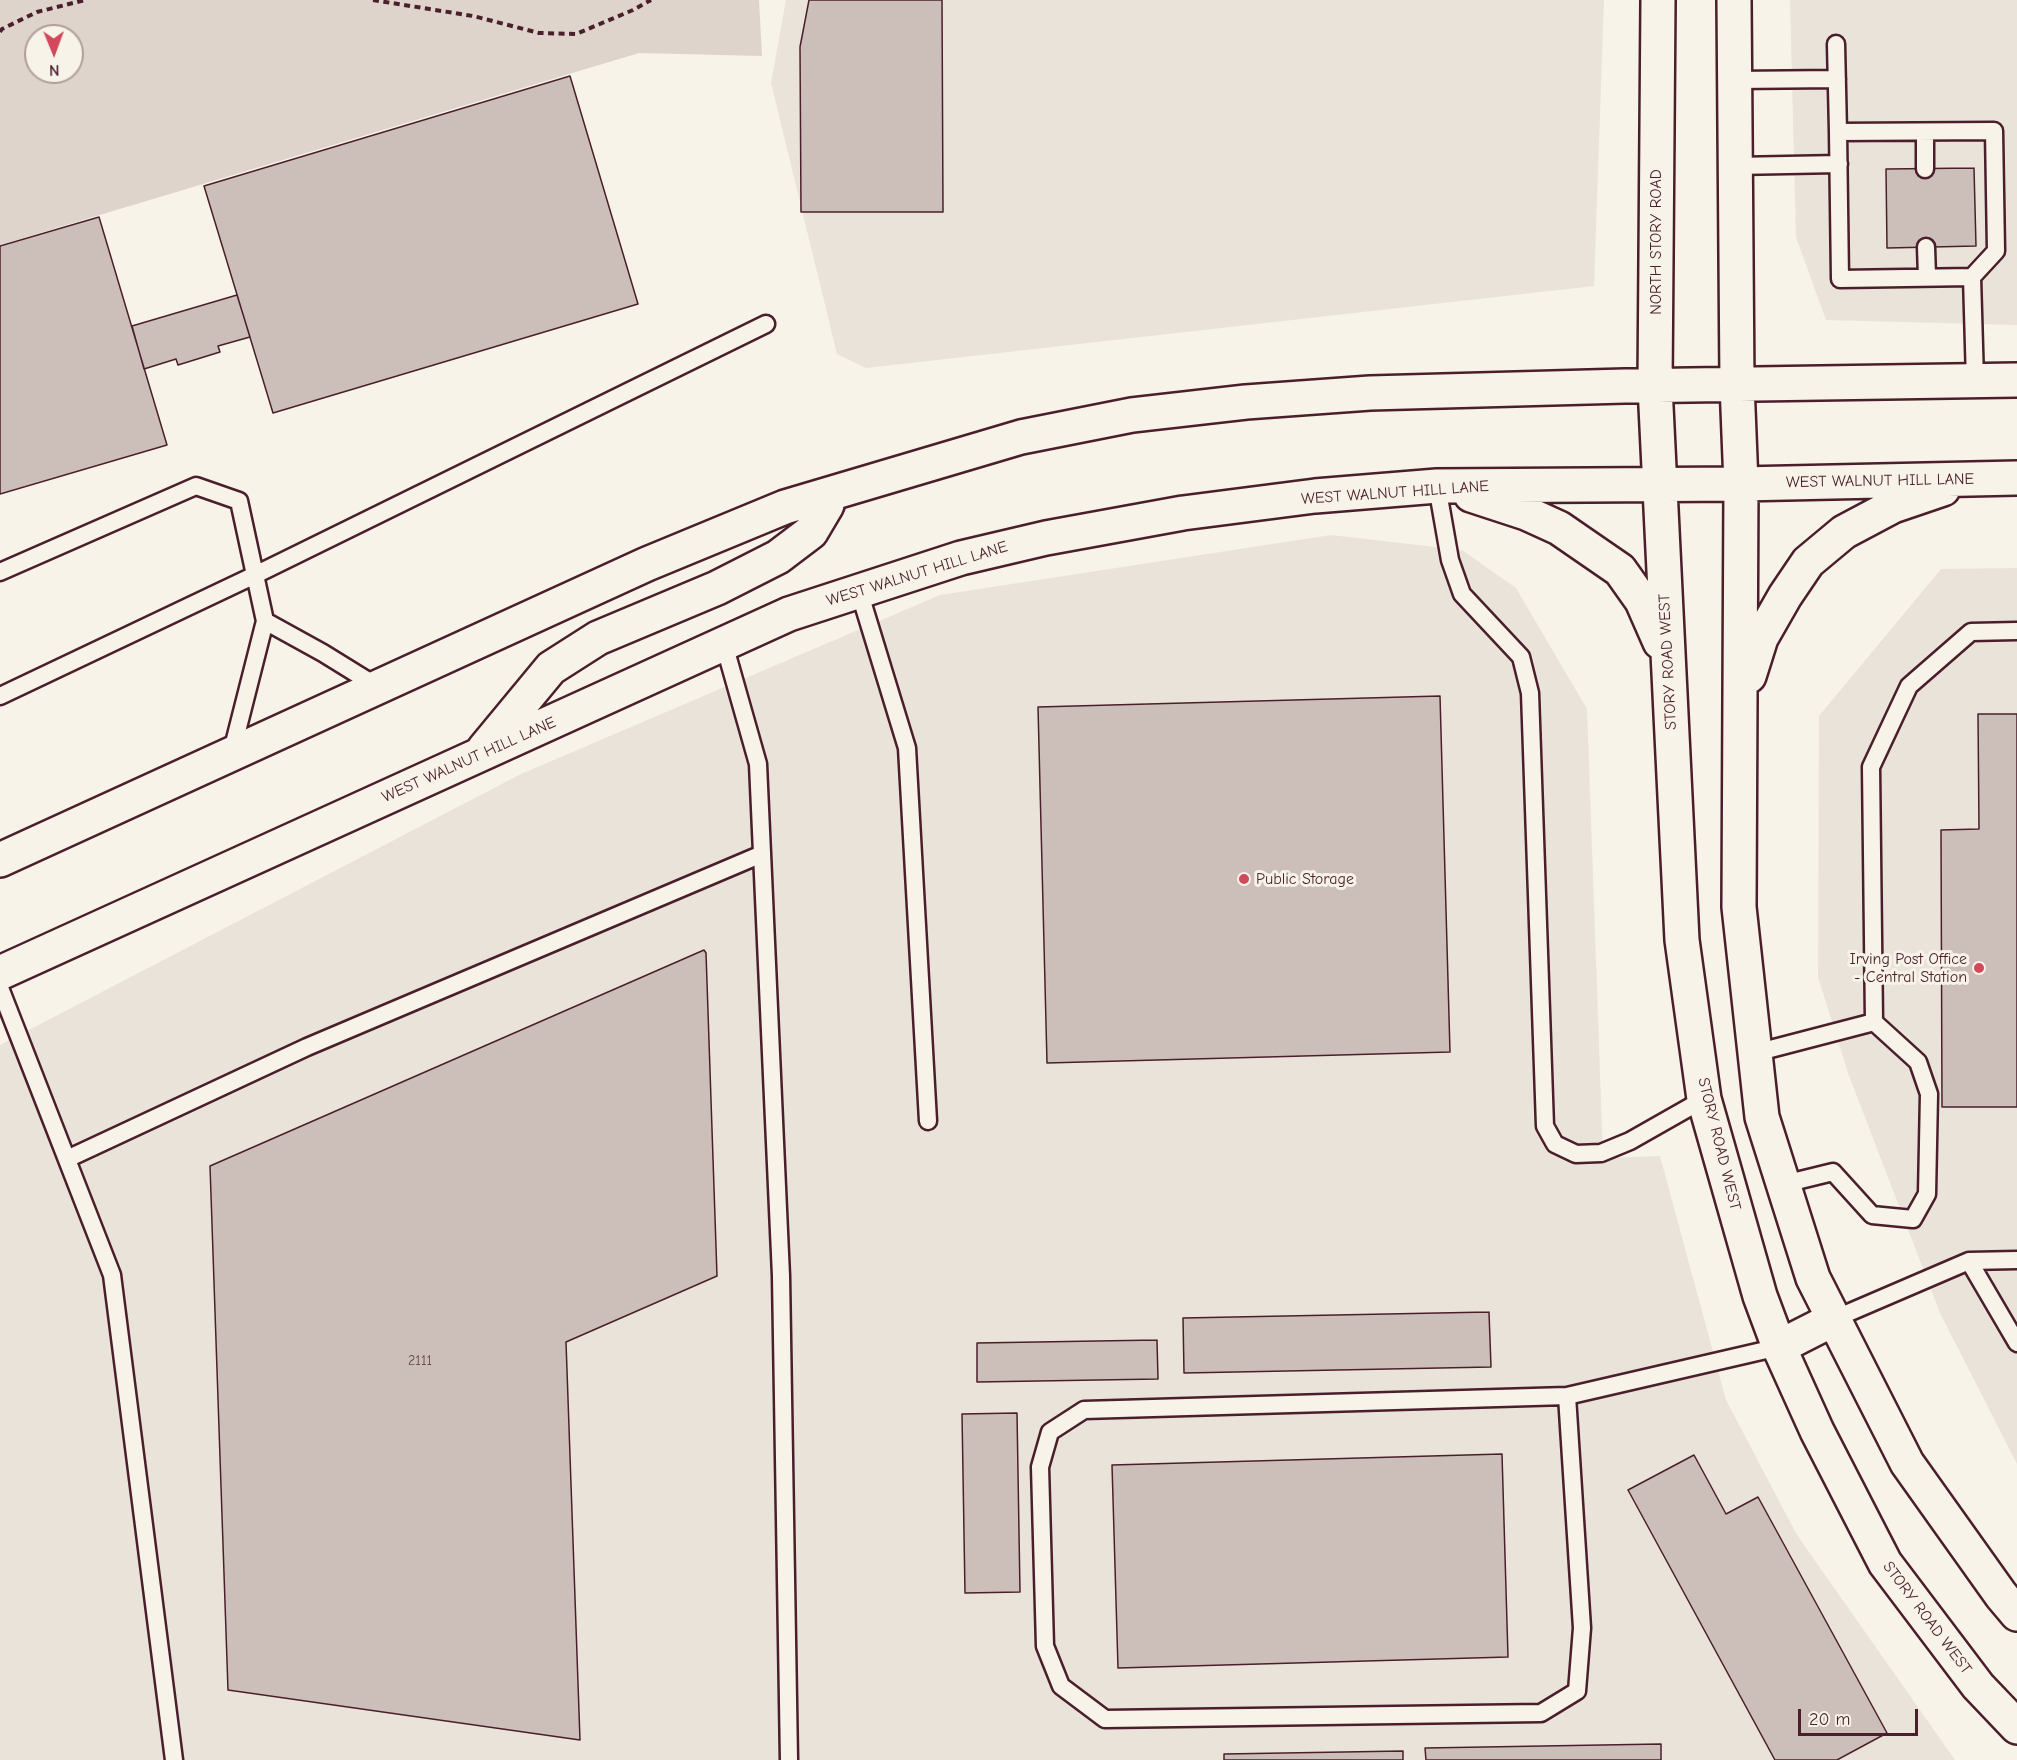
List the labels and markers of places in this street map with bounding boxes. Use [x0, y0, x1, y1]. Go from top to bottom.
place label: Public Storage [1256, 869, 1354, 889]
marker: Public Storage [1237, 872, 1251, 886]
place label: Irving Post Office - Central Station [1850, 949, 1967, 987]
marker: Irving Post Office - Central Station [1972, 961, 1986, 975]

